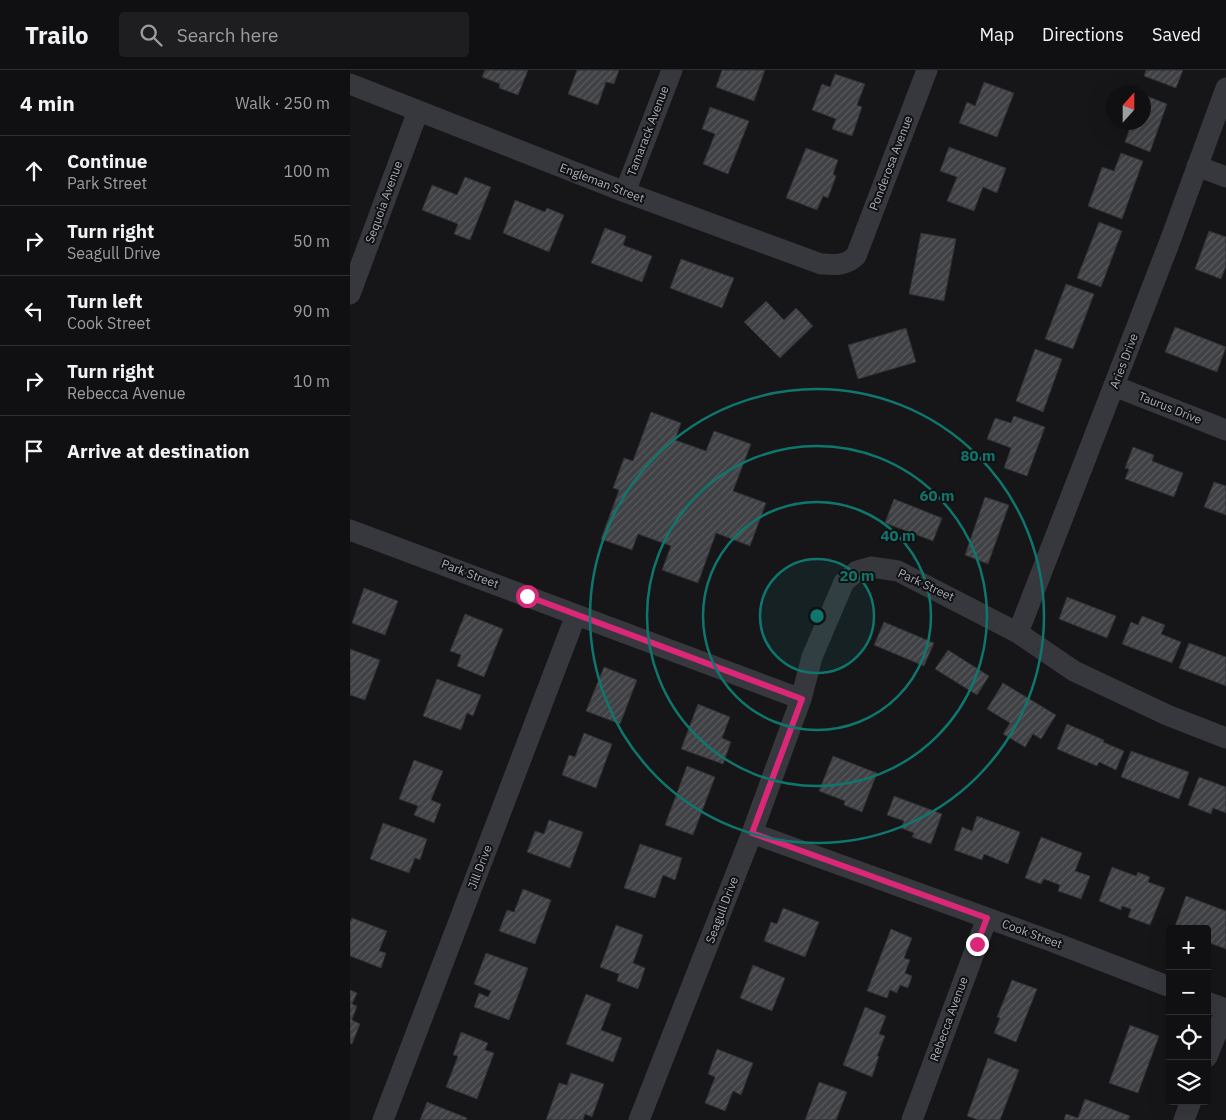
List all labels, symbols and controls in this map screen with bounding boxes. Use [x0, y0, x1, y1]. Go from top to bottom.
search box [119, 12, 469, 57]
text: Trailo [25, 19, 89, 51]
icon: search [137, 21, 165, 49]
text: Search here [177, 23, 278, 47]
text: Map [979, 23, 1014, 46]
text: Directions [1042, 23, 1124, 46]
text: Saved [1152, 23, 1201, 46]
street label: Tamarack Avenue [623, 83, 672, 178]
north arrow [1106, 85, 1151, 130]
text: 4 min [20, 89, 75, 117]
text: Walk · 250 m [235, 93, 330, 113]
street label: Ponderosa Avenue [866, 113, 916, 212]
text: Continue [67, 149, 147, 173]
icon: ahead [20, 157, 48, 185]
street label: Sequoia Avenue [362, 158, 405, 245]
street label: Engleman Street [558, 160, 647, 206]
text: 100 m [283, 161, 330, 181]
text: Park Street [67, 173, 147, 193]
text: Turn right [67, 219, 154, 243]
icon: right [20, 227, 48, 255]
text: 50 m [293, 231, 330, 251]
text: Seagull Drive [67, 243, 161, 263]
text: Turn left [67, 289, 143, 313]
icon: left [20, 297, 48, 325]
text: 90 m [293, 301, 330, 321]
text: Cook Street [67, 313, 151, 333]
street label: Aries Drive [1106, 331, 1141, 391]
text: Turn right [67, 359, 154, 383]
icon: right [20, 367, 48, 395]
text: 10 m [293, 371, 330, 391]
text: Rebecca Avenue [67, 383, 186, 403]
street label: Taurus Drive [1136, 388, 1204, 427]
icon: arrive [20, 437, 48, 465]
text: Arrive at destination [67, 439, 250, 463]
text: 80 m [961, 446, 995, 465]
text: 60 m [920, 486, 954, 505]
text: 40 m [881, 526, 915, 545]
street label: Park Street [439, 556, 501, 591]
street label: Park Street [896, 565, 957, 604]
text: 20 m [840, 566, 874, 585]
route start [516, 585, 539, 608]
centre of rings [808, 607, 826, 625]
street label: Jill Drive [464, 842, 495, 891]
street label: Seagull Drive [702, 874, 741, 945]
street label: Cook Street [1000, 916, 1064, 951]
map controls [1166, 925, 1211, 1105]
button: + [1166, 925, 1211, 970]
route end [966, 933, 989, 956]
button: − [1166, 970, 1211, 1015]
street label: Rebecca Avenue [926, 974, 971, 1063]
button: locate [1166, 1015, 1211, 1060]
button: layers [1166, 1060, 1211, 1105]

